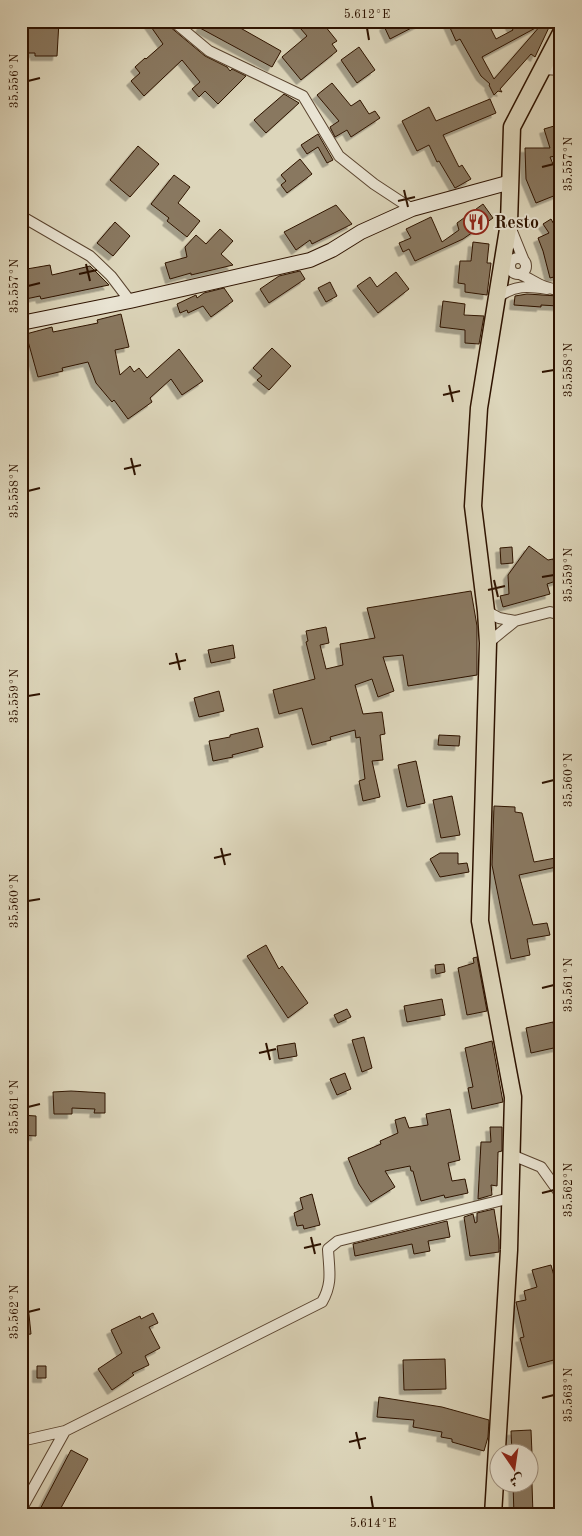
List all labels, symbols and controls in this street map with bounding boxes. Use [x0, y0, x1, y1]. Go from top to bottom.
text: 5.612°E [344, 8, 390, 21]
text: 35.556°N [8, 54, 21, 108]
text: 35.557°N [562, 137, 575, 191]
restaurant icon: Resto [463, 209, 489, 235]
place label: Resto [494, 214, 539, 232]
text: 35.557°N [8, 259, 21, 313]
text: 35.558°N [562, 343, 575, 397]
text: 35.558°N [8, 464, 21, 518]
text: 35.559°N [562, 548, 575, 602]
text: 35.559°N [8, 669, 21, 723]
text: 35.560°N [562, 753, 575, 807]
text: 35.560°N [8, 874, 21, 928]
text: 35.561°N [562, 958, 575, 1012]
text: 35.561°N [8, 1080, 21, 1134]
text: 35.562°N [562, 1163, 575, 1217]
text: 35.562°N [8, 1285, 21, 1339]
text: 35.563°N [562, 1368, 575, 1422]
north arrow [490, 1444, 540, 1494]
text: ش [508, 1471, 525, 1488]
text: 5.614°E [350, 1517, 396, 1530]

